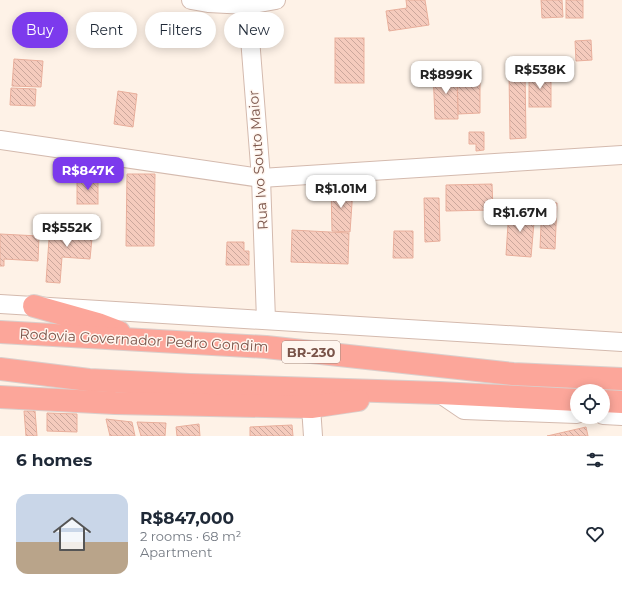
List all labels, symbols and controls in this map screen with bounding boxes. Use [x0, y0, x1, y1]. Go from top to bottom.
chip: Buy [12, 12, 68, 48]
chip: Rent [76, 12, 137, 48]
chip: Filters [145, 12, 216, 48]
chip: New [224, 12, 284, 48]
pin: R$538K [507, 56, 573, 90]
pin: R$899K [413, 61, 479, 95]
text: R$538K [514, 61, 566, 77]
text: R$899K [420, 66, 472, 82]
street label: Rua Ivo Souto Maior [244, 89, 272, 230]
pin: R$847K [55, 157, 121, 191]
text: R$847K [62, 162, 114, 178]
pin: R$1.01M [304, 175, 378, 209]
text: R$1.01M [315, 180, 367, 196]
pin: R$1.67M [483, 199, 557, 233]
text: R$1.67M [493, 204, 547, 220]
pin: R$552K [34, 214, 100, 248]
text: R$552K [42, 219, 92, 235]
street label: Rodovia Governador Pedro Gondim [19, 324, 269, 356]
road number: BR-230 [282, 341, 340, 363]
map controls [570, 384, 610, 424]
button: locate [570, 384, 610, 424]
icon: filters [584, 449, 606, 471]
text: 6 homes [16, 450, 92, 470]
text: R$847,000 [140, 508, 234, 528]
icon: home [48, 510, 96, 558]
icon: heart [584, 523, 606, 545]
text: 2 rooms · 68 m² [140, 528, 241, 544]
text: Apartment [140, 544, 212, 560]

